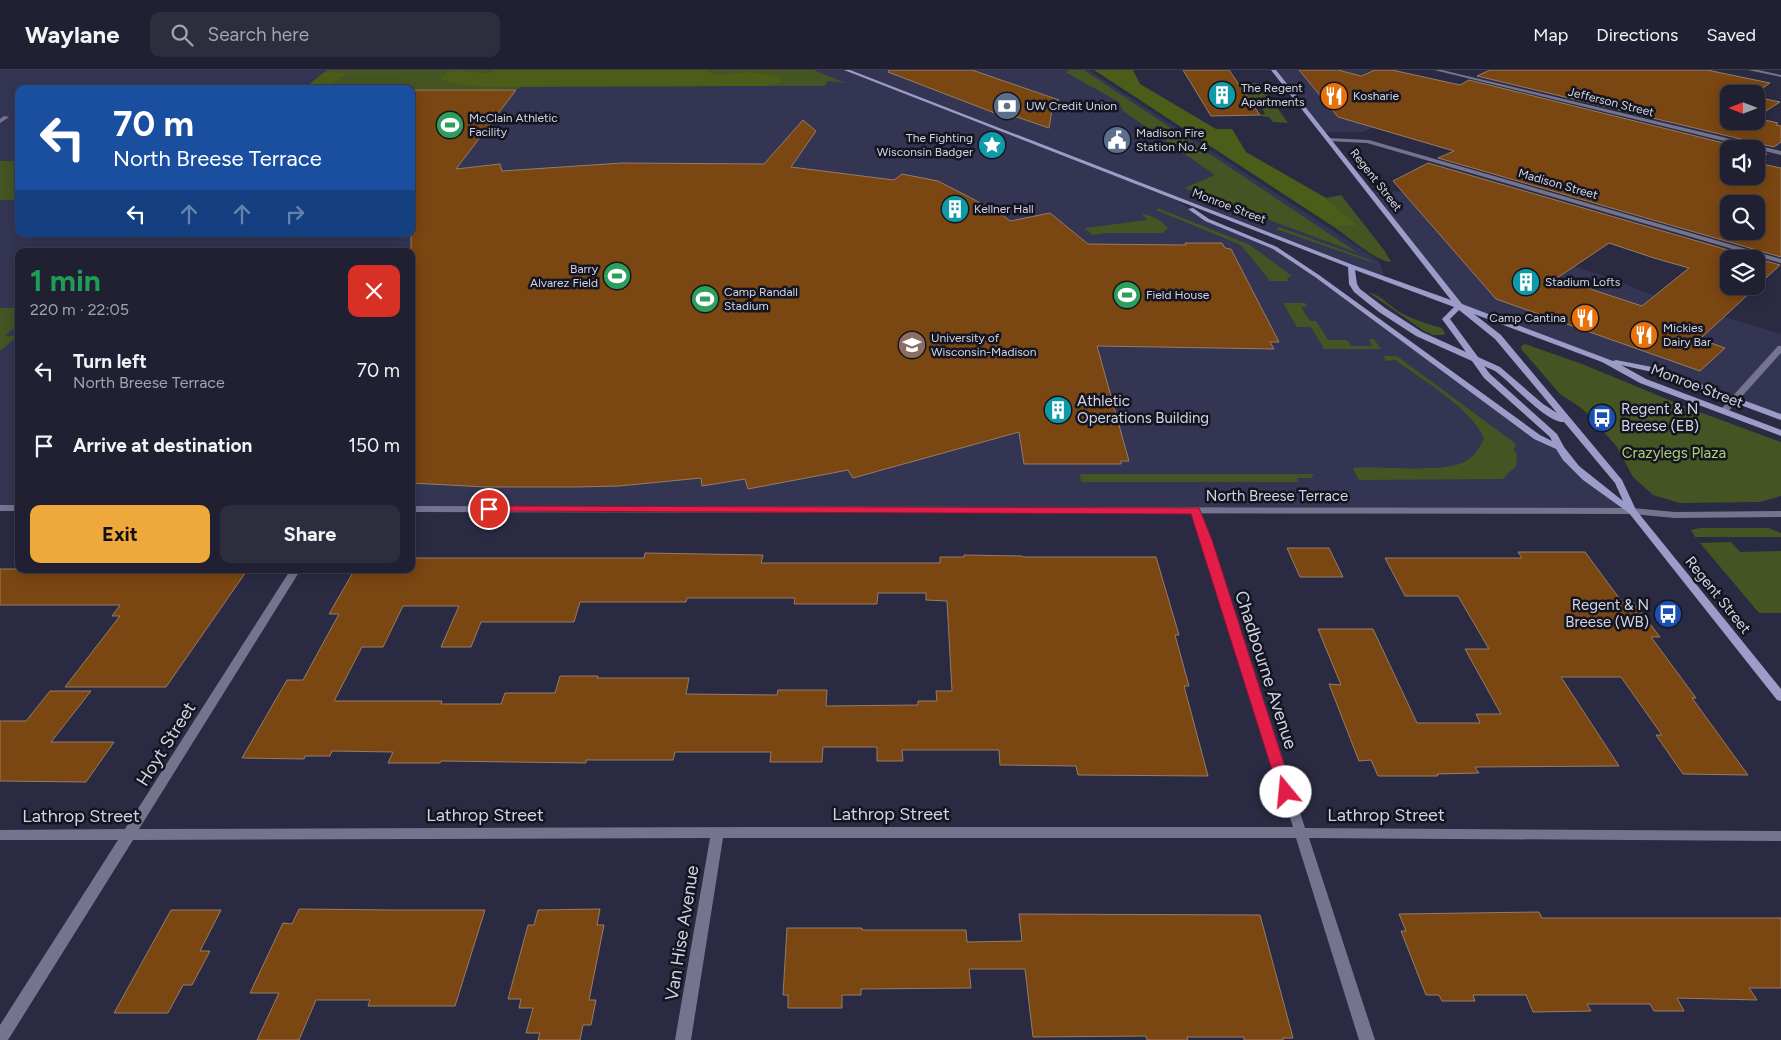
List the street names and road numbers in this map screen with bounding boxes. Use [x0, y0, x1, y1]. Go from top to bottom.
street label: Jefferson Street [1567, 85, 1656, 120]
street label: Regent Street [1347, 146, 1405, 214]
street label: Madison Street [1517, 166, 1600, 202]
street label: Monroe Street [1190, 185, 1268, 227]
street label: Monroe Street [1648, 360, 1746, 412]
street label: North Breese Terrace [1206, 487, 1348, 505]
street label: Regent Street [1681, 553, 1755, 638]
street label: Chadbourne Avenue [1230, 588, 1302, 752]
street label: Hoyt Street [132, 698, 201, 790]
street label: Lathrop Street [832, 803, 950, 825]
street label: Lathrop Street [426, 804, 544, 826]
street label: Lathrop Street [1327, 804, 1445, 826]
street label: Lathrop Street [22, 805, 140, 827]
street label: Van Hise Avenue [660, 864, 704, 1002]

